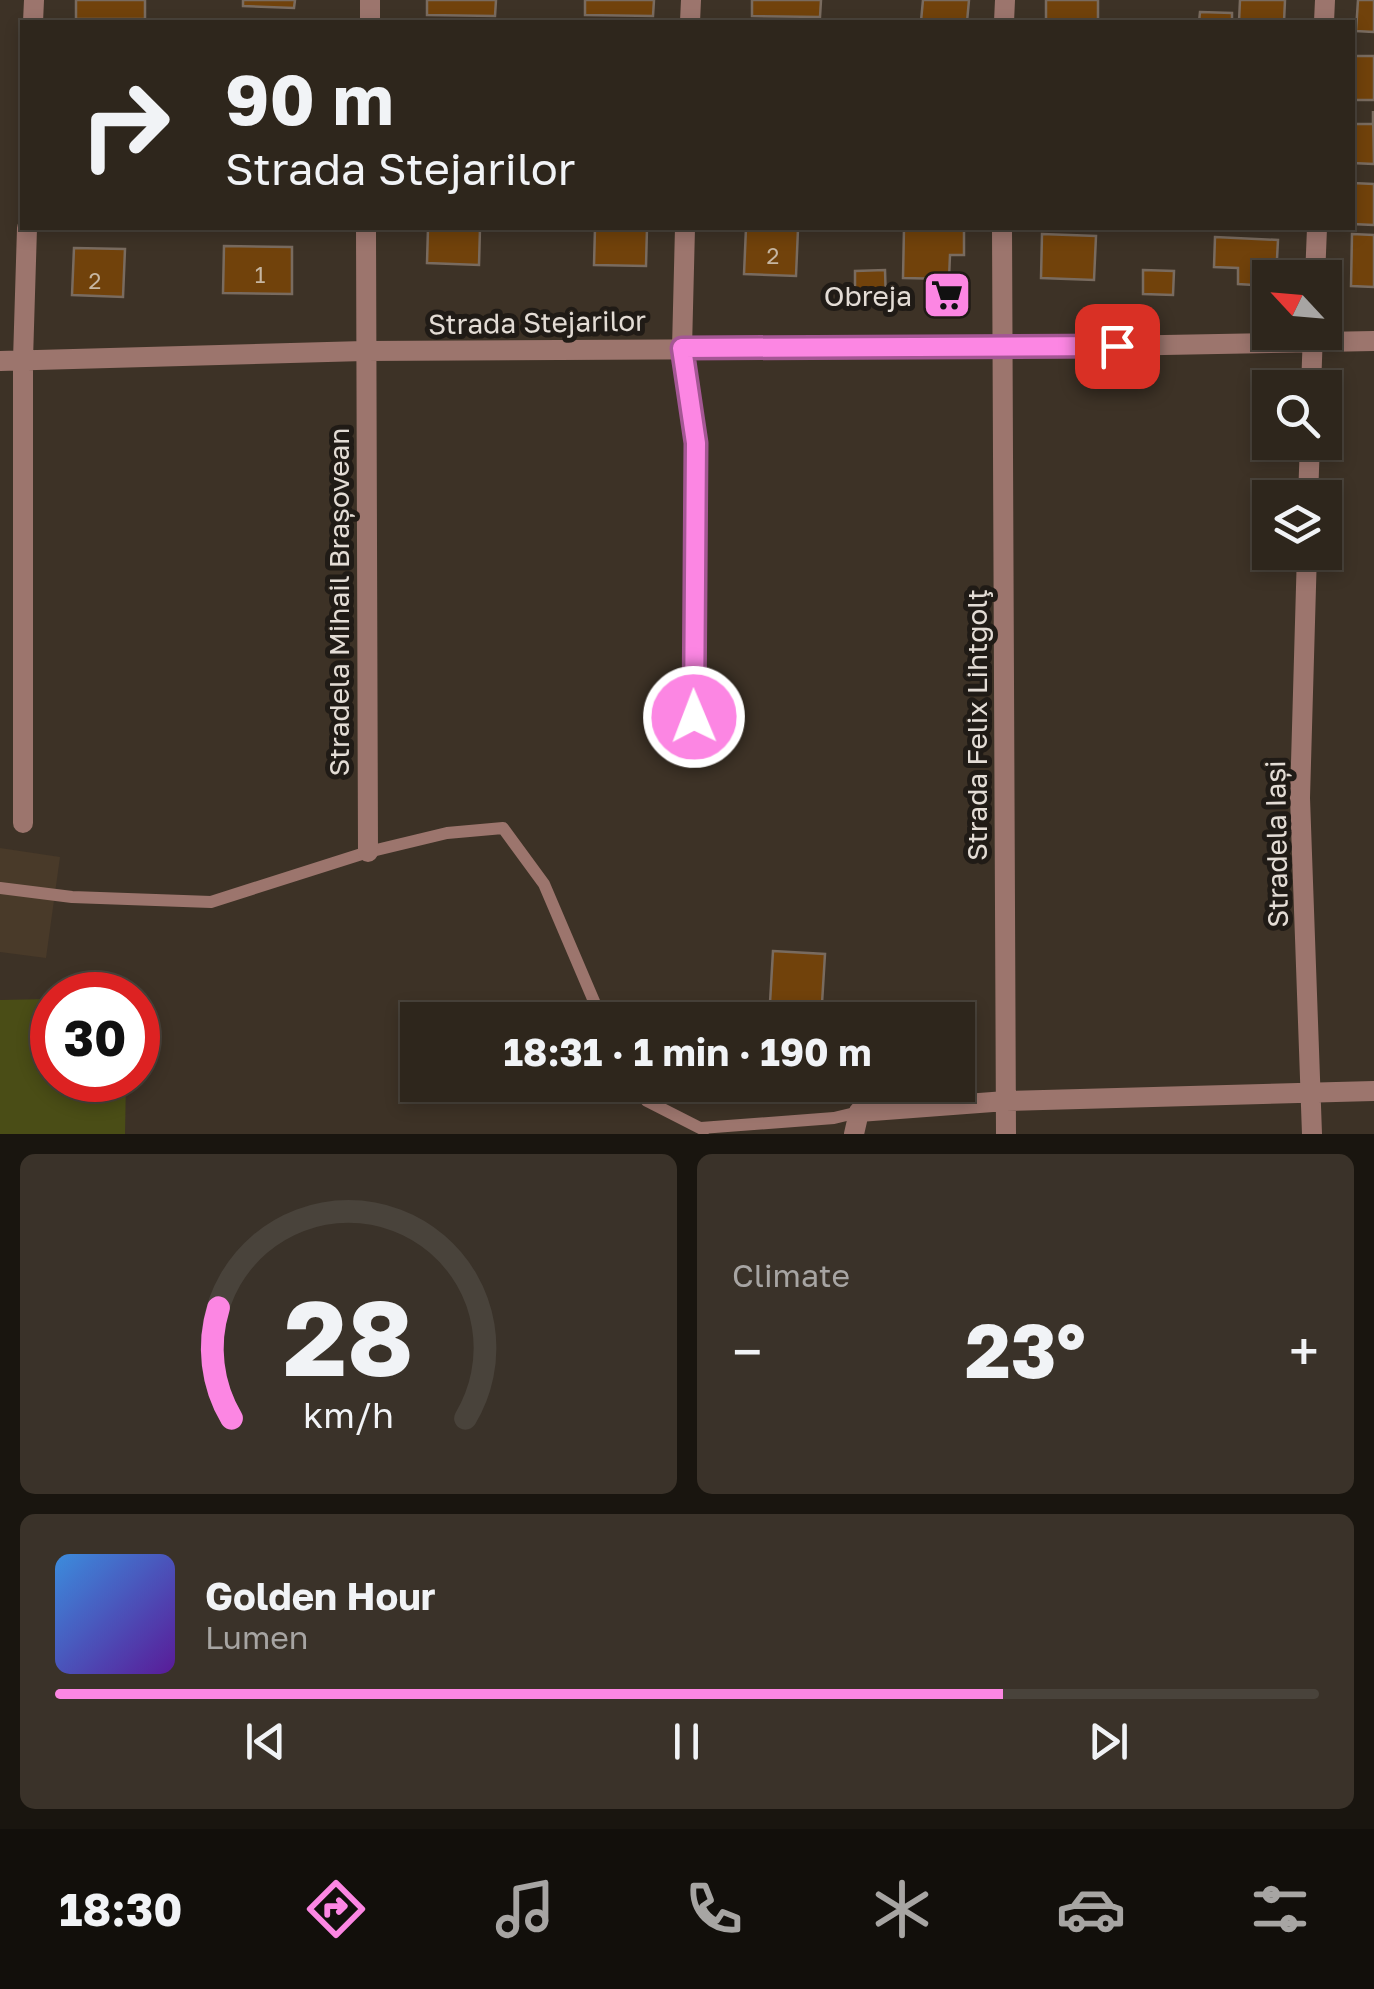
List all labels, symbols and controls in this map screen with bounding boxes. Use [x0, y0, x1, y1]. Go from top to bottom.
text: 90 m [225, 56, 394, 140]
icon: right [60, 60, 190, 190]
text: Strada Stejarilor [225, 141, 575, 195]
house number: 2 [767, 242, 779, 269]
north arrow [1252, 260, 1342, 350]
map controls [1252, 260, 1342, 570]
house number: 1 [255, 261, 266, 288]
house number: 2 [89, 267, 101, 294]
supermarket icon: Obreja [921, 269, 973, 321]
place label: Obreja [824, 279, 912, 312]
street label: Strada Stejarilor [428, 304, 646, 340]
pin [1075, 304, 1160, 389]
icon: arrive [1090, 319, 1145, 374]
button: search [1252, 370, 1342, 460]
street label: Stradela Mihail Brașovean [322, 427, 355, 777]
button: layers [1252, 480, 1342, 570]
street label: Strada Felix Lihtgolţ [960, 589, 993, 861]
position arrow [642, 665, 746, 769]
street label: Stradela Iași [1258, 760, 1294, 928]
speed limit sign: 30 [30, 972, 160, 1102]
text: 18:31 · 1 min · 190 m [504, 1029, 872, 1074]
text: Climate [732, 1256, 850, 1294]
text: 28 [283, 1274, 414, 1399]
text: 23° [965, 1304, 1086, 1395]
text: − [732, 1318, 762, 1384]
text: + [1289, 1318, 1319, 1384]
text: km/h [303, 1393, 394, 1436]
text: Golden Hour [205, 1573, 436, 1618]
text: Lumen [205, 1618, 309, 1656]
icon: previous [238, 1714, 293, 1769]
icon: pause [659, 1714, 714, 1769]
icon: next [1081, 1714, 1136, 1769]
icon: directions [301, 1874, 371, 1944]
icon: music [490, 1874, 560, 1944]
icon: phone [679, 1874, 749, 1944]
icon: climate [867, 1874, 937, 1944]
icon: car [1056, 1874, 1126, 1944]
icon: filters [1245, 1874, 1315, 1944]
text: 18:30 [59, 1882, 182, 1936]

